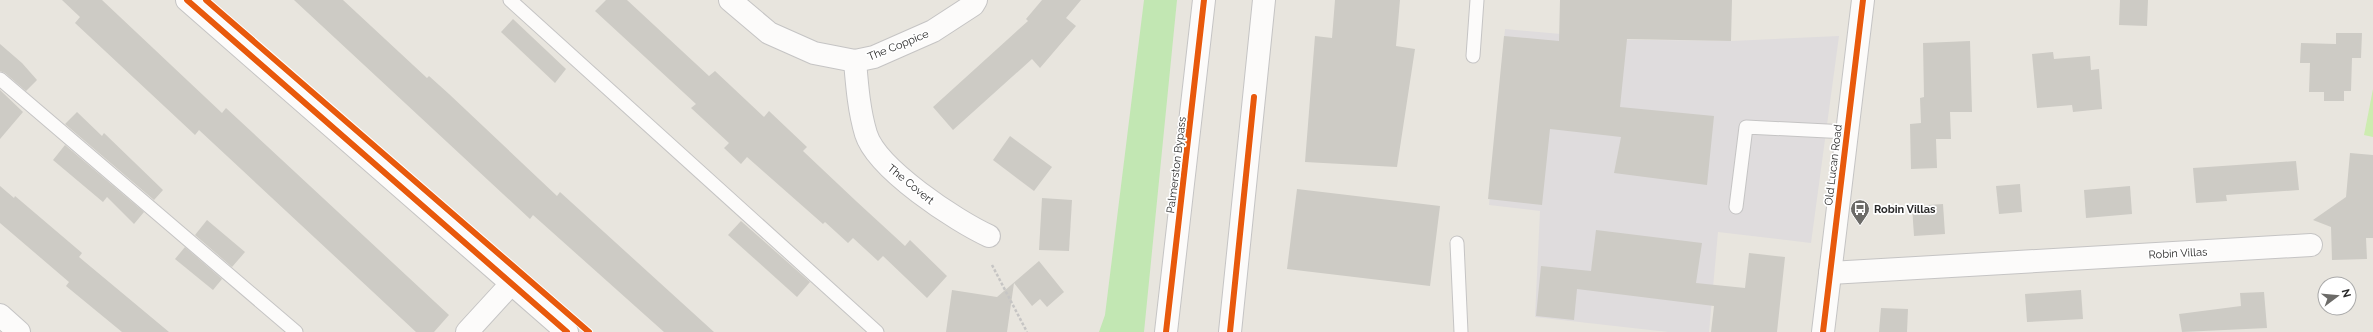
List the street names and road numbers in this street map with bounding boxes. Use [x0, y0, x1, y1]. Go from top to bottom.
street label: The Coppice [866, 27, 931, 64]
street label: Palmerston Bypass [1164, 116, 1189, 214]
street label: Old Lucan Road [1822, 124, 1845, 206]
street label: The Covert [885, 162, 937, 207]
street label: Robin Villas [2148, 245, 2208, 262]

